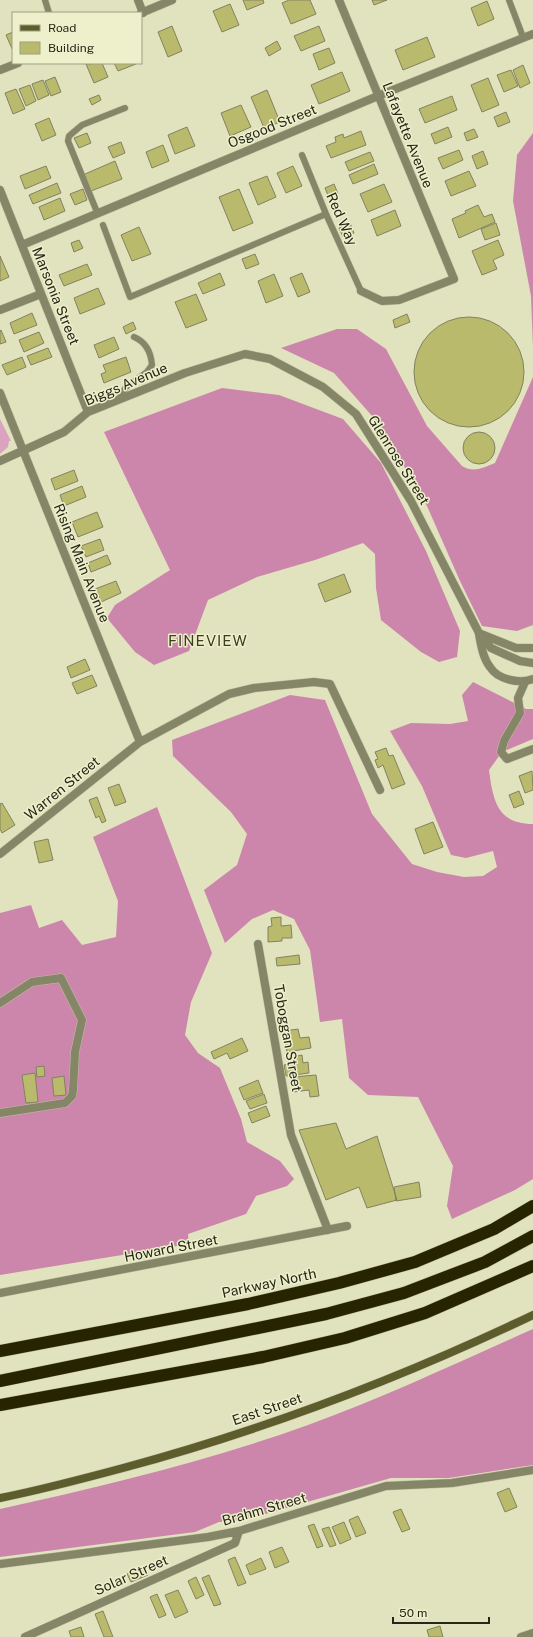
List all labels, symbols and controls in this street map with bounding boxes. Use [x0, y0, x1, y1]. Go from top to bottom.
legend [12, 12, 142, 64]
text: Road [48, 21, 76, 35]
text: Building [48, 41, 94, 55]
street label: Lafayette Avenue [379, 80, 437, 190]
street label: Osgood Street [225, 101, 319, 151]
street label: Red Way [323, 190, 361, 248]
street label: Marsonia Street [29, 245, 83, 347]
street label: Biggs Avenue [82, 359, 170, 409]
street label: Glenrose Street [365, 412, 433, 508]
street label: Rising Main Avenue [51, 501, 113, 625]
district label: FINEVIEW [168, 632, 248, 649]
street label: Warren Street [21, 753, 103, 823]
street label: Toboggan Street [271, 983, 305, 1093]
street label: Howard Street [123, 1231, 219, 1265]
street label: Parkway North [220, 1265, 318, 1301]
street label: East Street [230, 1390, 304, 1428]
street label: Brahm Street [220, 1489, 308, 1529]
street label: Solar Street [92, 1552, 170, 1598]
scale bar [393, 1599, 489, 1625]
text: 50 m [399, 1606, 427, 1620]

